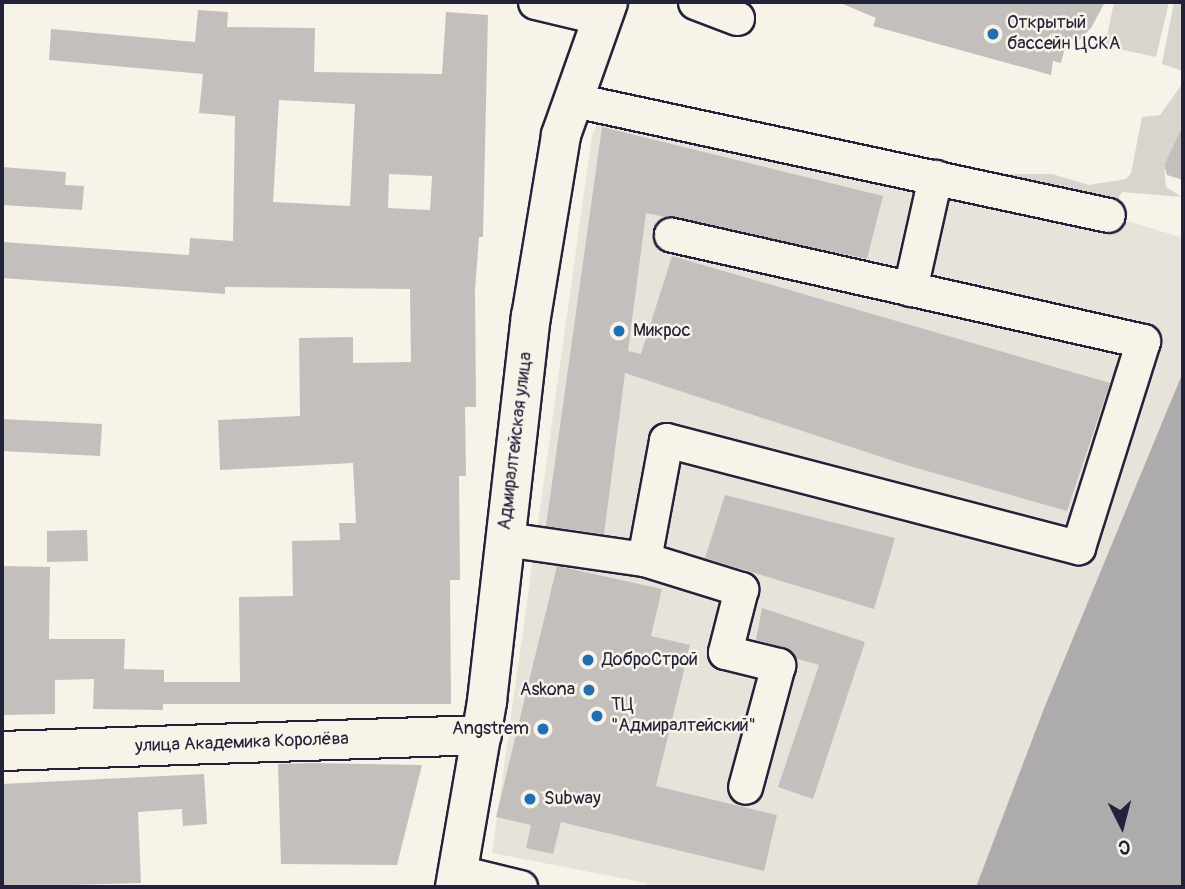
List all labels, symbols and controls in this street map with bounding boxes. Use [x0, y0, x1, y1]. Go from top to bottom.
place label: Открытый бассейн ЦСКА [1007, 13, 1120, 56]
marker: Открытый бассейн ЦСКА [985, 26, 1001, 42]
place label: Микрос [633, 320, 691, 342]
marker: Микрос [611, 323, 627, 339]
street label: Адмиралтейская улица [494, 351, 538, 531]
place label: ДоброСтрой [602, 649, 698, 671]
marker: ДоброСтрой [580, 652, 596, 668]
place label: Askona [520, 679, 575, 701]
marker: Askona [581, 682, 597, 698]
place label: ТЦ "Адмиралтейский" [611, 695, 756, 738]
marker: ТЦ "Адмиралтейский" [589, 708, 605, 724]
place label: Angstrem [452, 718, 529, 740]
marker: Angstrem [535, 721, 551, 737]
street label: улица Академика Королёва [135, 728, 349, 758]
place label: Subway [544, 788, 601, 810]
marker: Subway [522, 791, 538, 807]
north arrow [1087, 791, 1157, 861]
text: С [1117, 834, 1131, 859]

